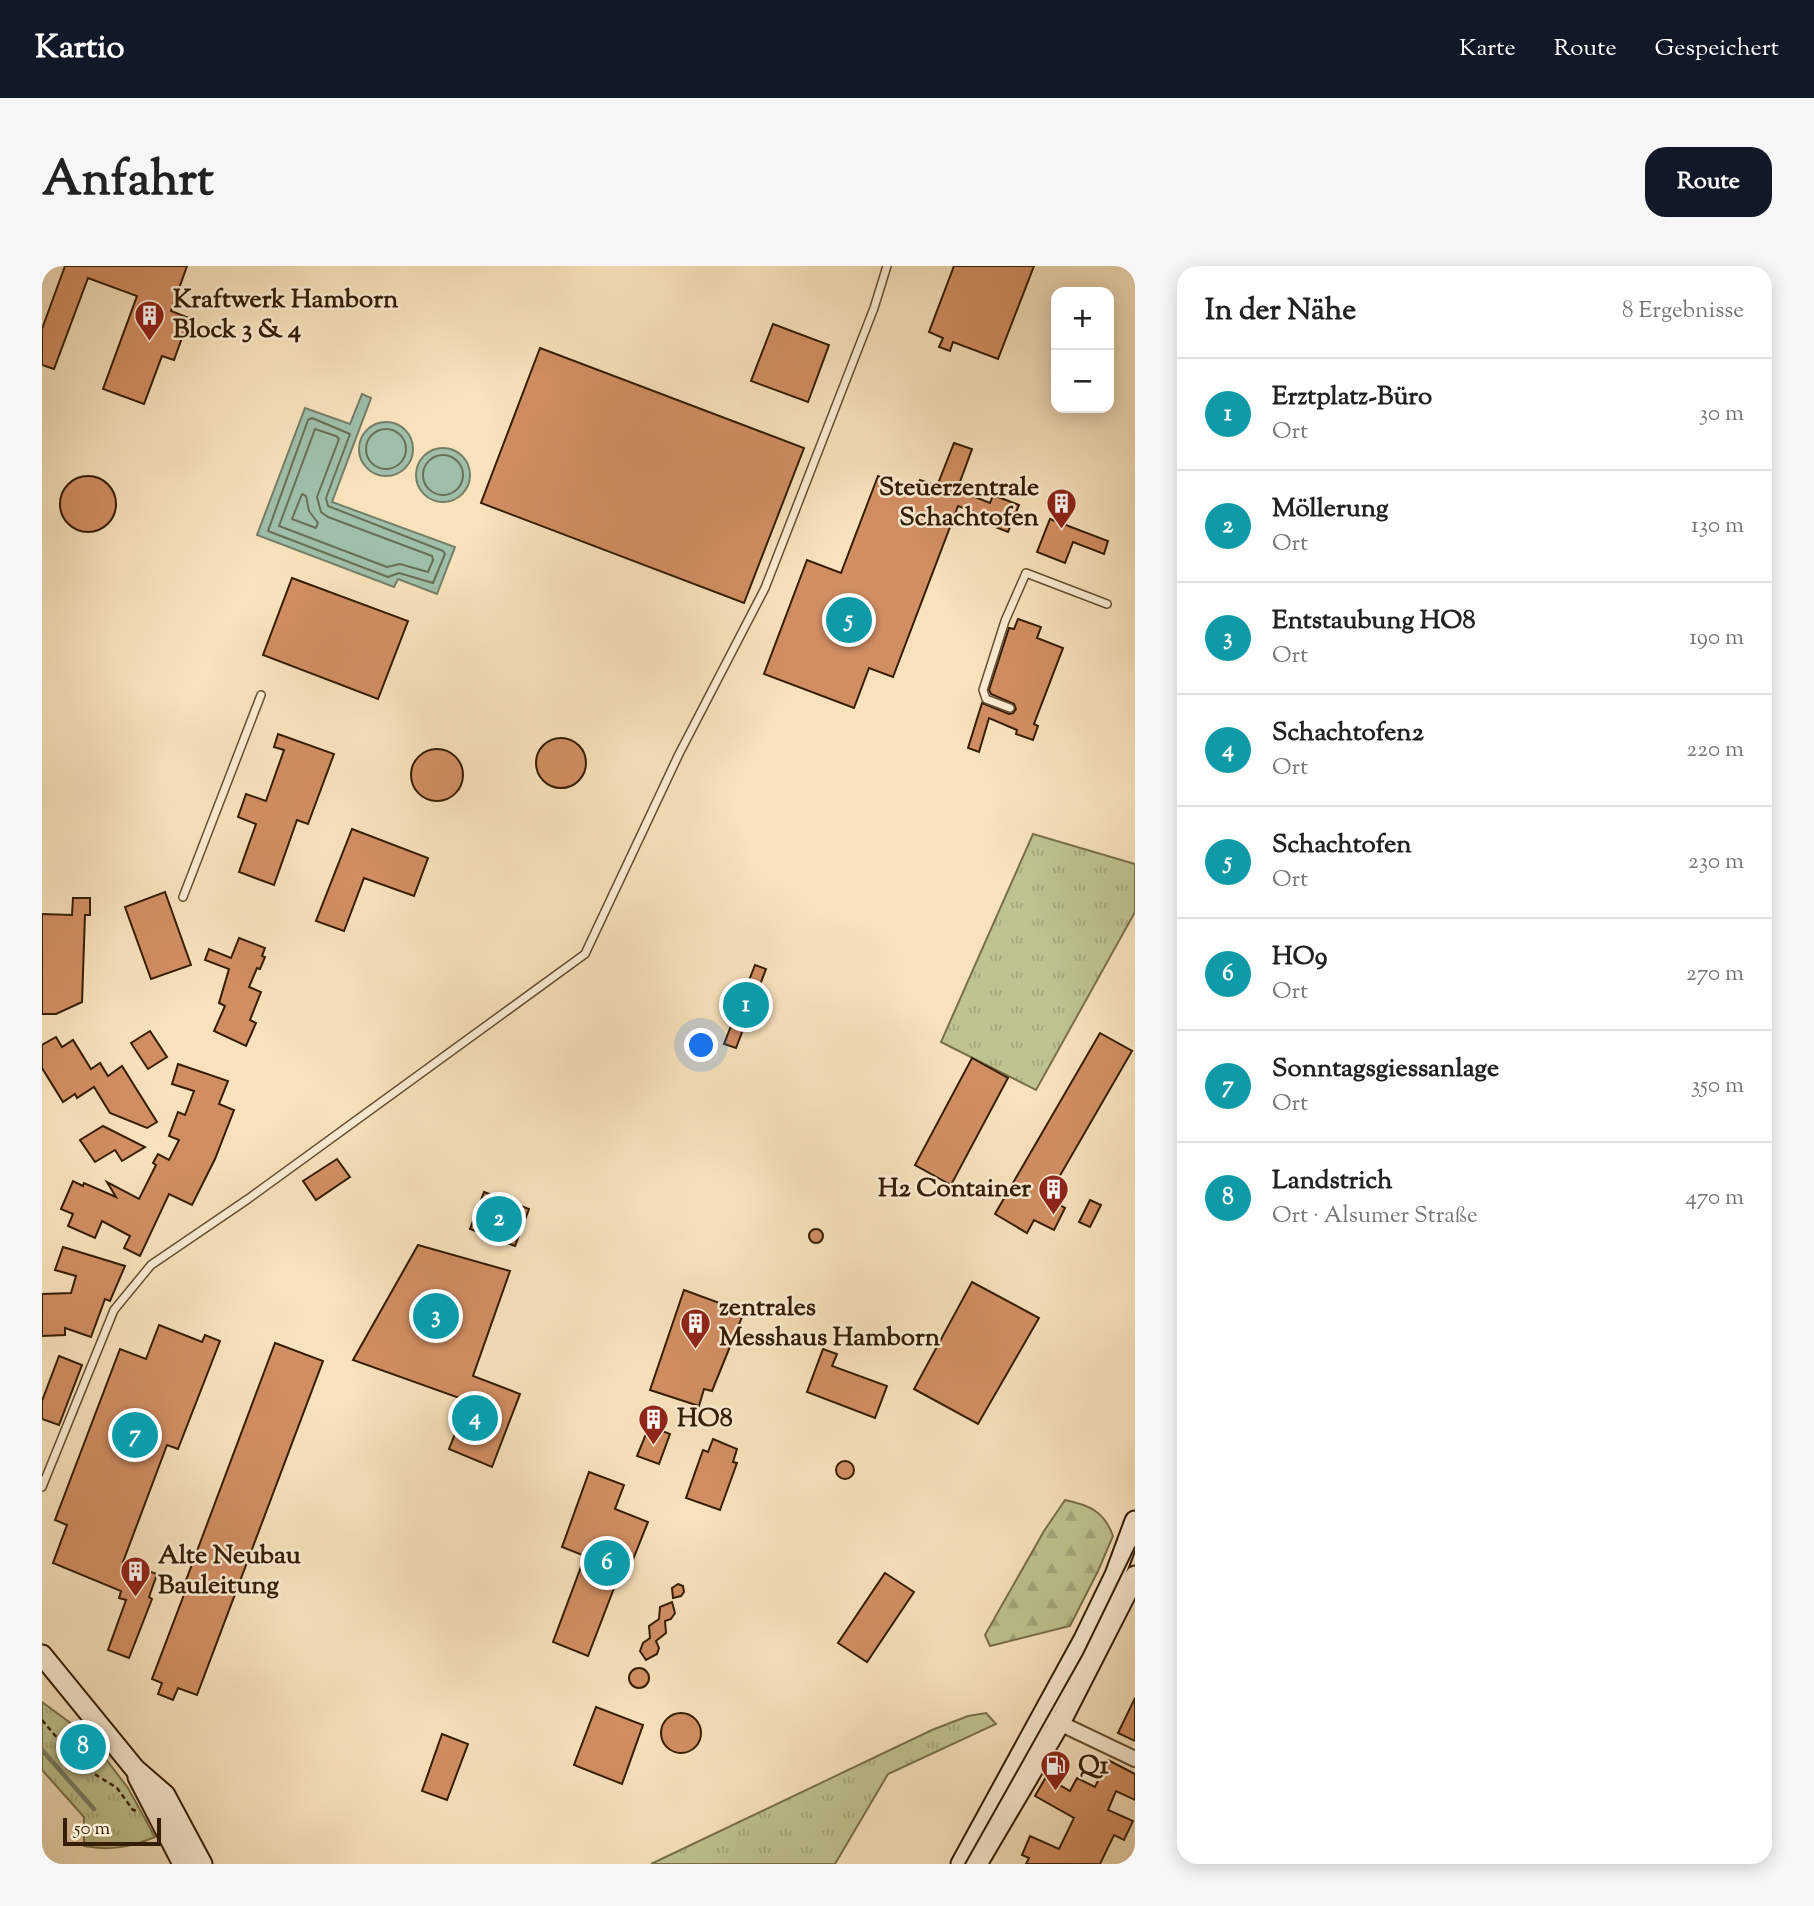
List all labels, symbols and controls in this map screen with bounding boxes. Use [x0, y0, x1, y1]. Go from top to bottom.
text: Kartio [35, 25, 125, 73]
text: Karte [1459, 32, 1516, 66]
text: Route [1554, 32, 1617, 66]
text: Gespeichert [1655, 32, 1779, 66]
text: Anfahrt [42, 147, 214, 217]
button: Route [1645, 147, 1772, 217]
place label: Kraftwerk Hamborn Block 3 & 4 [173, 282, 399, 349]
map controls [1051, 287, 1114, 413]
button: + [1051, 287, 1114, 350]
text: In der Nähe [1205, 290, 1356, 333]
text: 8 Ergebnisse [1622, 295, 1744, 328]
building icon: Kraftwerk Hamborn Block 3 & 4 [133, 298, 167, 342]
button: − [1051, 350, 1114, 413]
text: Erztplatz-Büro [1272, 379, 1432, 416]
text: 1 [1224, 398, 1232, 431]
text: 30 m [1699, 398, 1744, 431]
text: Ort [1272, 416, 1308, 449]
place label: Steuerzentrale Schachtofen [879, 470, 1040, 537]
building icon: Steuerzentrale Schachtofen [1045, 486, 1079, 530]
text: Möllerung [1272, 491, 1388, 528]
text: 2 [1223, 510, 1233, 543]
text: 130 m [1691, 510, 1744, 543]
text: Ort [1272, 528, 1308, 561]
pin: 5 [826, 594, 872, 646]
text: Entstaubung HO8 [1272, 603, 1475, 640]
text: 3 [1223, 622, 1233, 655]
text: 190 m [1689, 622, 1744, 655]
text: Ort [1272, 640, 1308, 673]
text: Schachtofen2 [1272, 715, 1424, 752]
text: 4 [1222, 734, 1234, 767]
text: 220 m [1686, 734, 1744, 767]
text: Ort [1272, 752, 1308, 785]
text: Schachtofen [1272, 827, 1412, 864]
text: 5 [1224, 846, 1232, 879]
text: 230 m [1688, 846, 1744, 879]
text: Ort [1272, 864, 1308, 897]
text: HO9 [1272, 939, 1327, 976]
text: 6 [1222, 958, 1234, 991]
text: 270 m [1686, 958, 1744, 991]
text: Ort [1272, 976, 1308, 1009]
pin: 1 [723, 979, 769, 1031]
your location [684, 1028, 718, 1062]
text: Sonntagsgiessanlage [1272, 1051, 1499, 1088]
text: 7 [1222, 1070, 1234, 1103]
text: 350 m [1691, 1070, 1744, 1103]
text: Ort [1272, 1088, 1308, 1121]
text: Landstrich [1272, 1163, 1392, 1200]
place label: H2 Container [878, 1171, 1031, 1208]
building icon: H2 Container [1037, 1172, 1071, 1216]
text: 8 [1222, 1182, 1234, 1215]
text: 470 m [1685, 1182, 1744, 1215]
pin: 2 [476, 1193, 522, 1245]
text: Ort · Alsumer Straße [1272, 1200, 1478, 1233]
pin: 3 [413, 1290, 459, 1342]
place label: zentrales Messhaus Hamborn [719, 1290, 941, 1357]
building icon: zentrales Messhaus Hamborn [679, 1306, 713, 1350]
pin: 4 [452, 1392, 498, 1444]
place label: HO8 [677, 1401, 733, 1438]
building icon: HO8 [637, 1402, 671, 1446]
pin: 7 [112, 1409, 158, 1461]
pin: 6 [584, 1537, 630, 1589]
place label: Alte Neubau Bauleitung [158, 1538, 301, 1605]
building icon: Alte Neubau Bauleitung [118, 1554, 152, 1598]
pin: 8 [60, 1721, 106, 1773]
place label: Q1 [1078, 1748, 1109, 1785]
fuel station icon: Q1 [1038, 1749, 1072, 1793]
scale bar [63, 1815, 161, 1847]
text: 50 m [74, 1816, 110, 1843]

